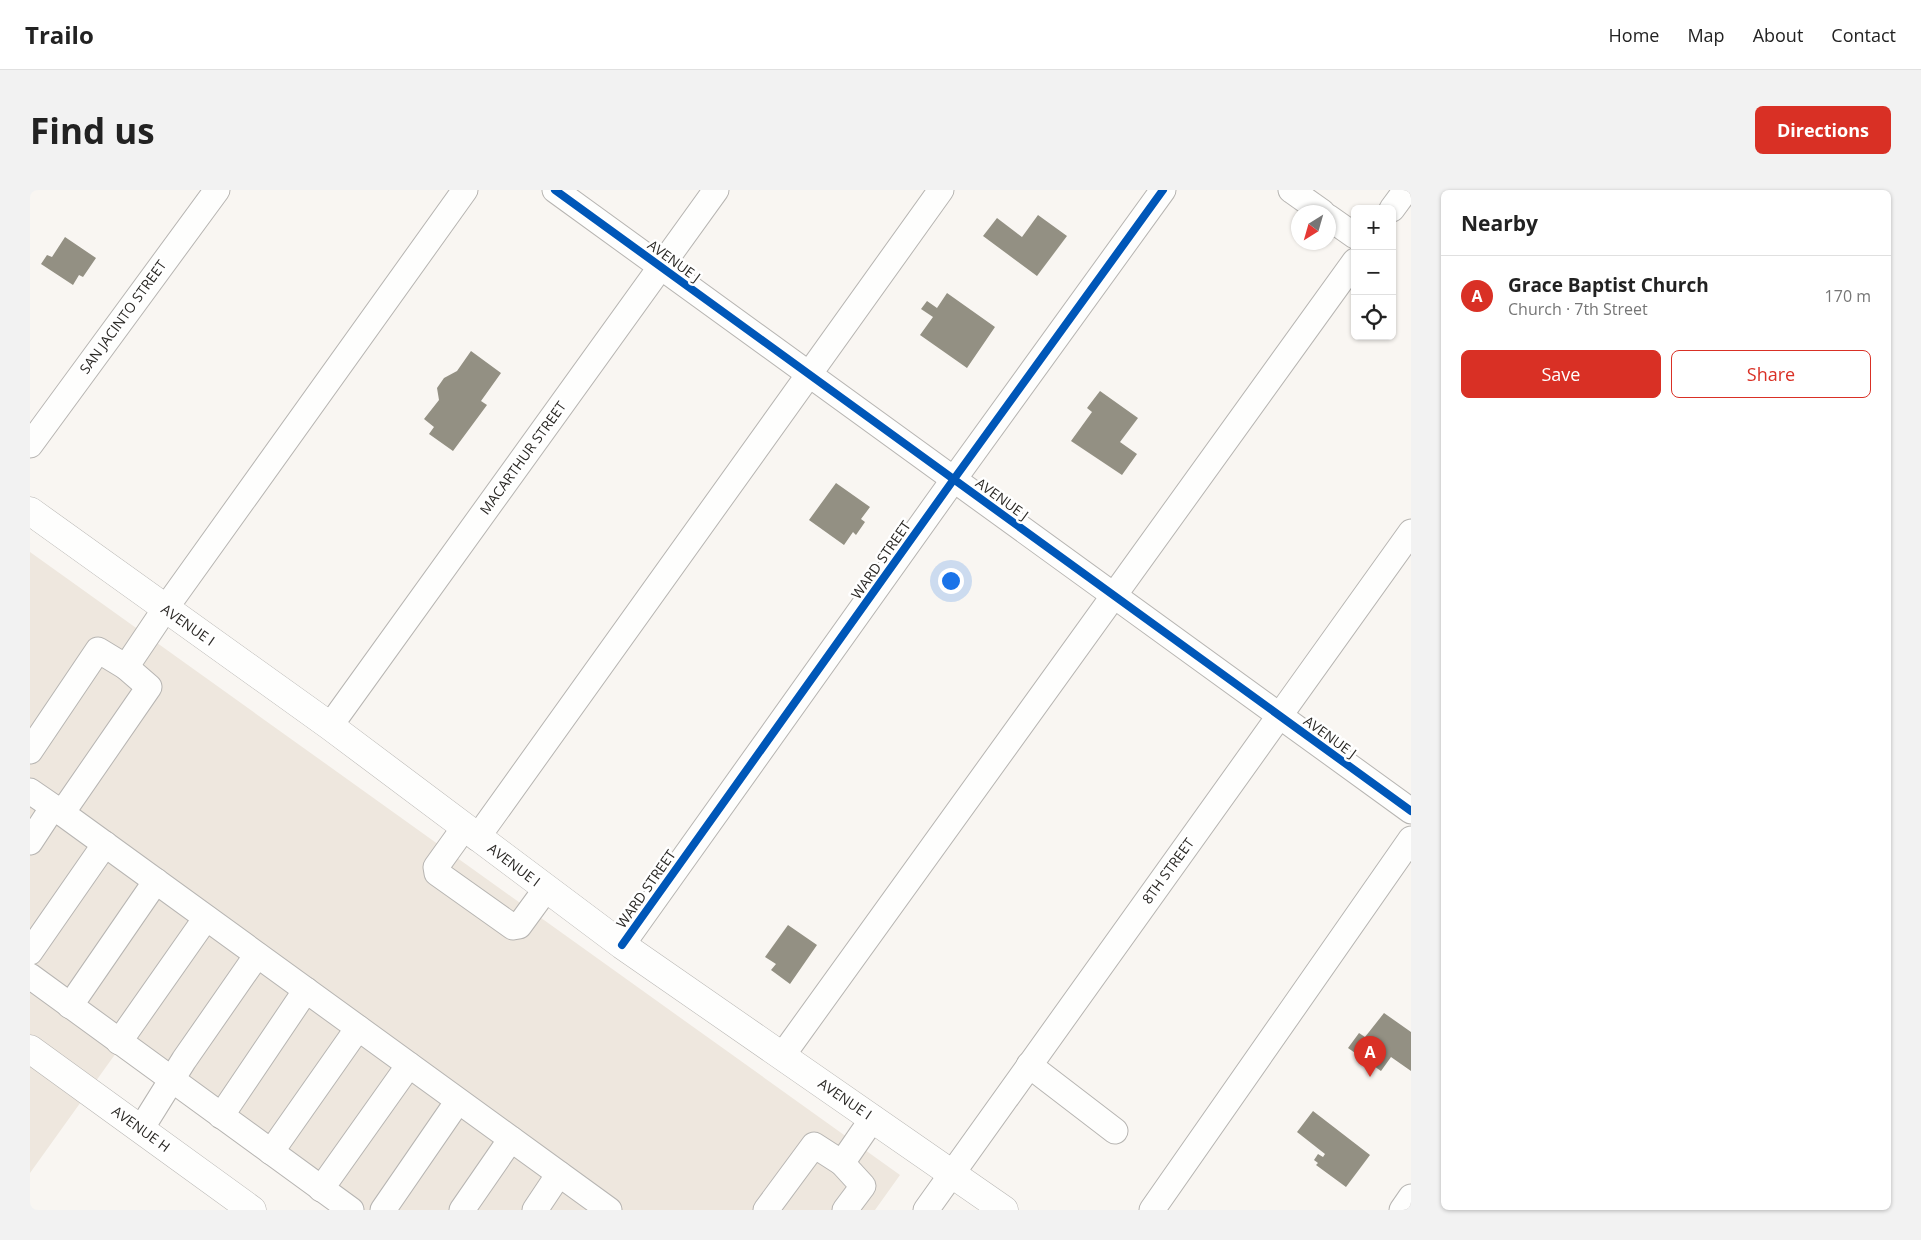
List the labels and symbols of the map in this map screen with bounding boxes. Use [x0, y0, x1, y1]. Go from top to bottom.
north arrow [1291, 205, 1336, 250]
street label: AVENUE J [644, 235, 705, 286]
street label: SAN JACINTO STREET [75, 256, 170, 377]
street label: MACARTHUR STREET [475, 397, 570, 518]
street label: AVENUE J [972, 473, 1033, 524]
street label: WARD STREET [847, 517, 915, 603]
your location [938, 568, 964, 594]
street label: AVENUE I [158, 599, 219, 650]
street label: AVENUE J [1300, 711, 1361, 762]
street label: 8TH STREET [1137, 834, 1198, 907]
street label: AVENUE I [484, 839, 544, 891]
street label: WARD STREET [612, 846, 680, 932]
pin: A [1354, 1036, 1386, 1077]
street label: AVENUE I [815, 1074, 876, 1124]
street label: AVENUE H [108, 1101, 174, 1156]

